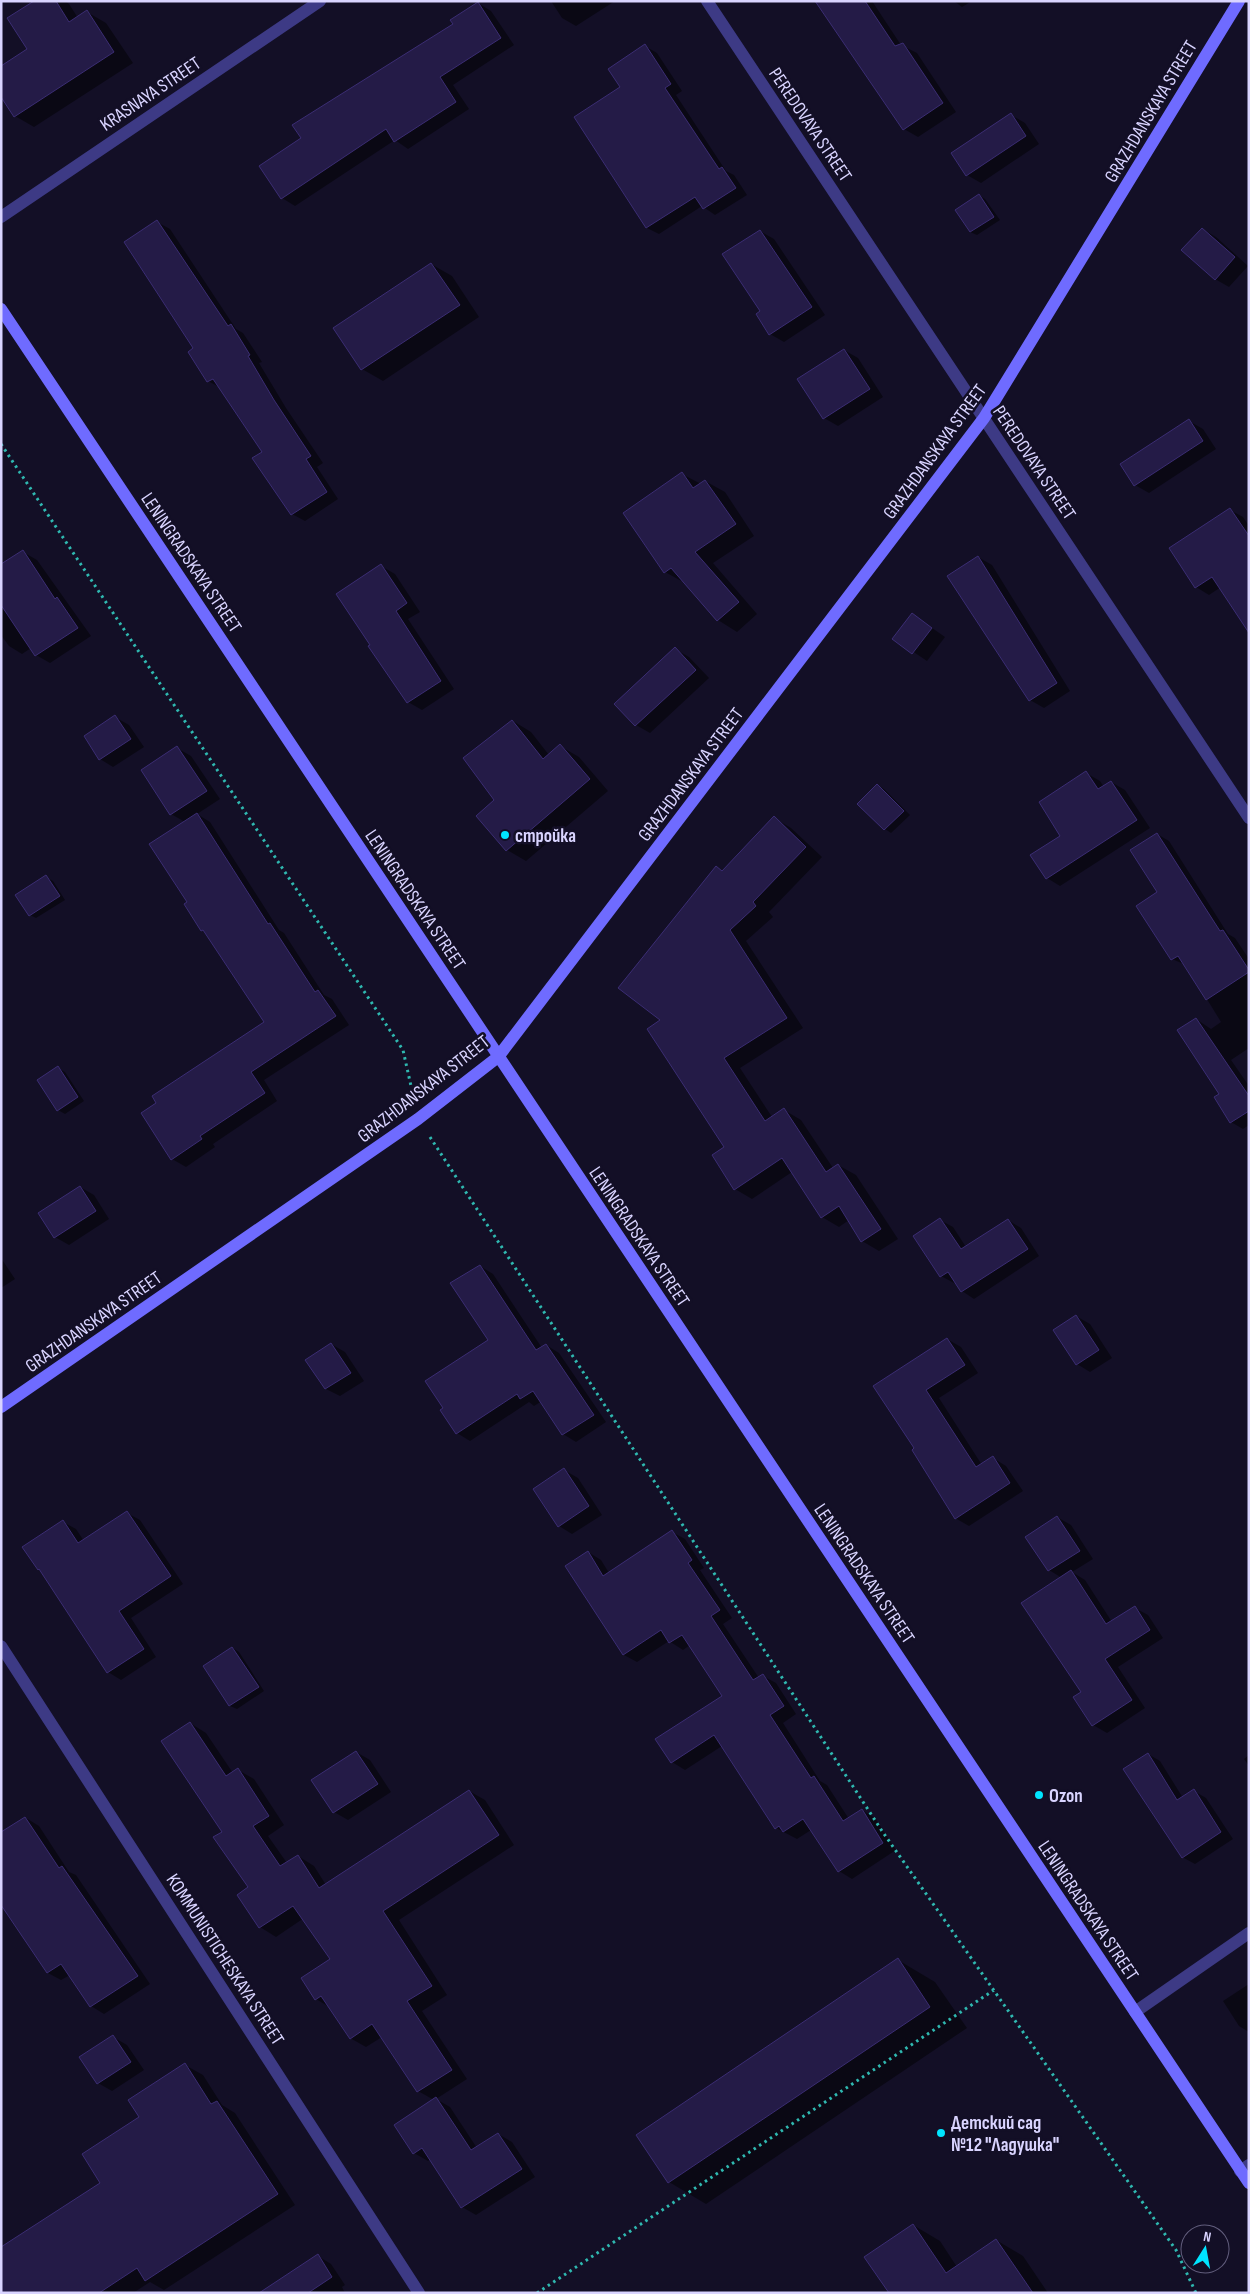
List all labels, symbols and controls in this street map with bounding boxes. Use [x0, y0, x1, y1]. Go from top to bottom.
street label: GRAZHDANSKAYA STREET [1100, 37, 1203, 187]
street label: KRASNAYA STREET [96, 52, 206, 136]
street label: PEREDOVAYA STREET [763, 63, 856, 186]
street label: GRAZHDANSKAYA STREET [879, 380, 992, 524]
street label: PEREDOVAYA STREET [987, 401, 1080, 524]
street label: LENINGRADSKAYA STREET [135, 489, 246, 637]
street label: GRAZHDANSKAYA STREET [634, 703, 749, 846]
place label: стройка [515, 825, 576, 848]
street label: LENINGRADSKAYA STREET [359, 826, 470, 974]
marker: стройка [499, 829, 511, 841]
street label: GRAZHDANSKAYA STREET [353, 1030, 495, 1148]
street label: LENINGRADSKAYA STREET [583, 1163, 694, 1311]
street label: GRAZHDANSKAYA STREET [21, 1266, 167, 1378]
street label: LENINGRADSKAYA STREET [808, 1500, 919, 1648]
place label: Ozon [1049, 1785, 1083, 1808]
marker: Ozon [1033, 1789, 1045, 1801]
street label: LENINGRADSKAYA STREET [1032, 1837, 1143, 1985]
street label: KOMMUNISTICHESKAYA STREET [161, 1870, 289, 2050]
place label: Детский сад №12 "Ладушка" [951, 2112, 1059, 2157]
marker: Детский сад №12 "Ладушка" [935, 2127, 947, 2139]
north arrow [1180, 2224, 1230, 2274]
text: N [1202, 2228, 1213, 2246]

